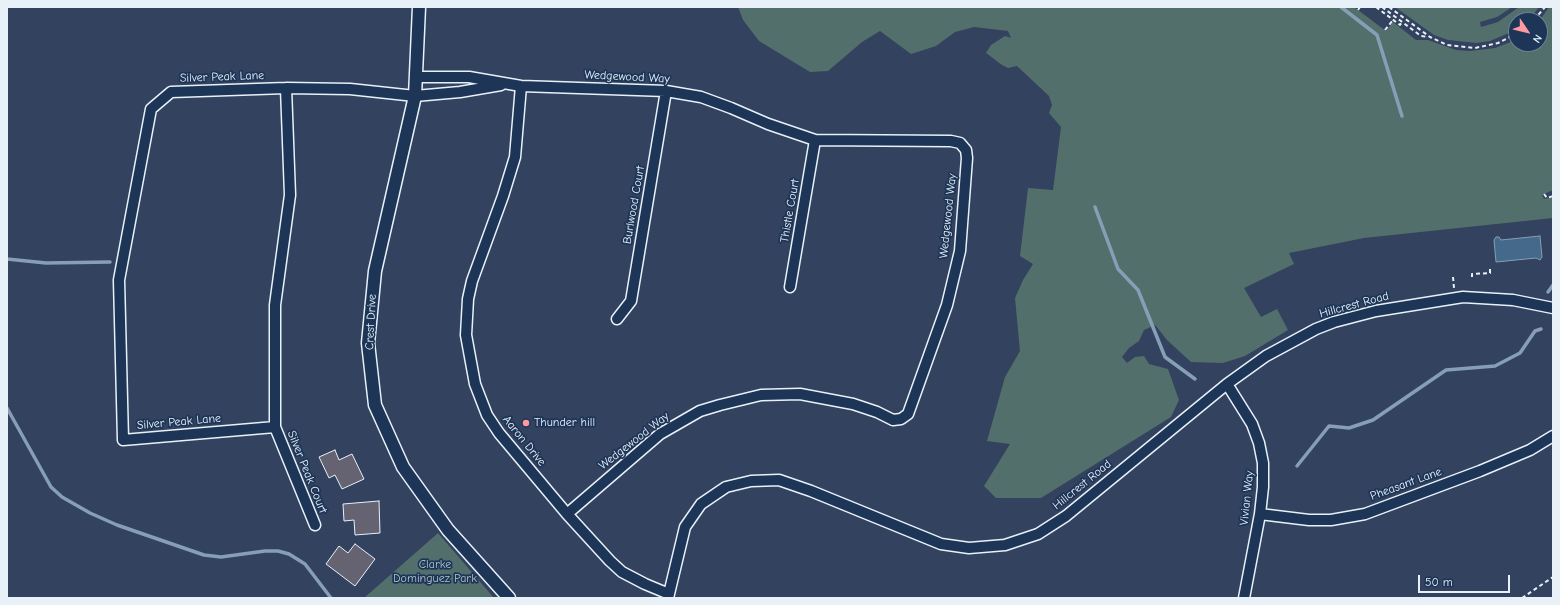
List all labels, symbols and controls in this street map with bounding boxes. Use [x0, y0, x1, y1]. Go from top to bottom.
north arrow [1508, 12, 1548, 52]
text: N [1530, 32, 1545, 45]
street label: Silver Peak Lane [180, 68, 264, 86]
street label: Wedgewood Way [584, 68, 670, 86]
street label: Burlwood Court [620, 165, 648, 245]
street label: Wedgewood Way [936, 173, 960, 259]
street label: Thistle Court [777, 178, 803, 244]
street label: Hillcrest Road [1318, 289, 1390, 321]
street label: Crest Drive [362, 294, 380, 350]
street label: Wedgewood Way [596, 409, 672, 473]
street label: Silver Peak Lane [136, 411, 222, 433]
street label: Aaron Drive [499, 413, 549, 469]
place label: Thunder hill [534, 416, 595, 430]
marker: Thunder hill [521, 418, 531, 428]
street label: Silver Peak Court [284, 429, 330, 515]
street label: Hillcrest Road [1050, 457, 1114, 513]
street label: Pheasant Lane [1368, 464, 1444, 504]
street label: Vivian Way [1237, 470, 1257, 526]
park label: Clarke Dominguez Park [393, 558, 477, 586]
scale bar [1420, 567, 1512, 593]
text: 50 m [1425, 575, 1453, 589]

